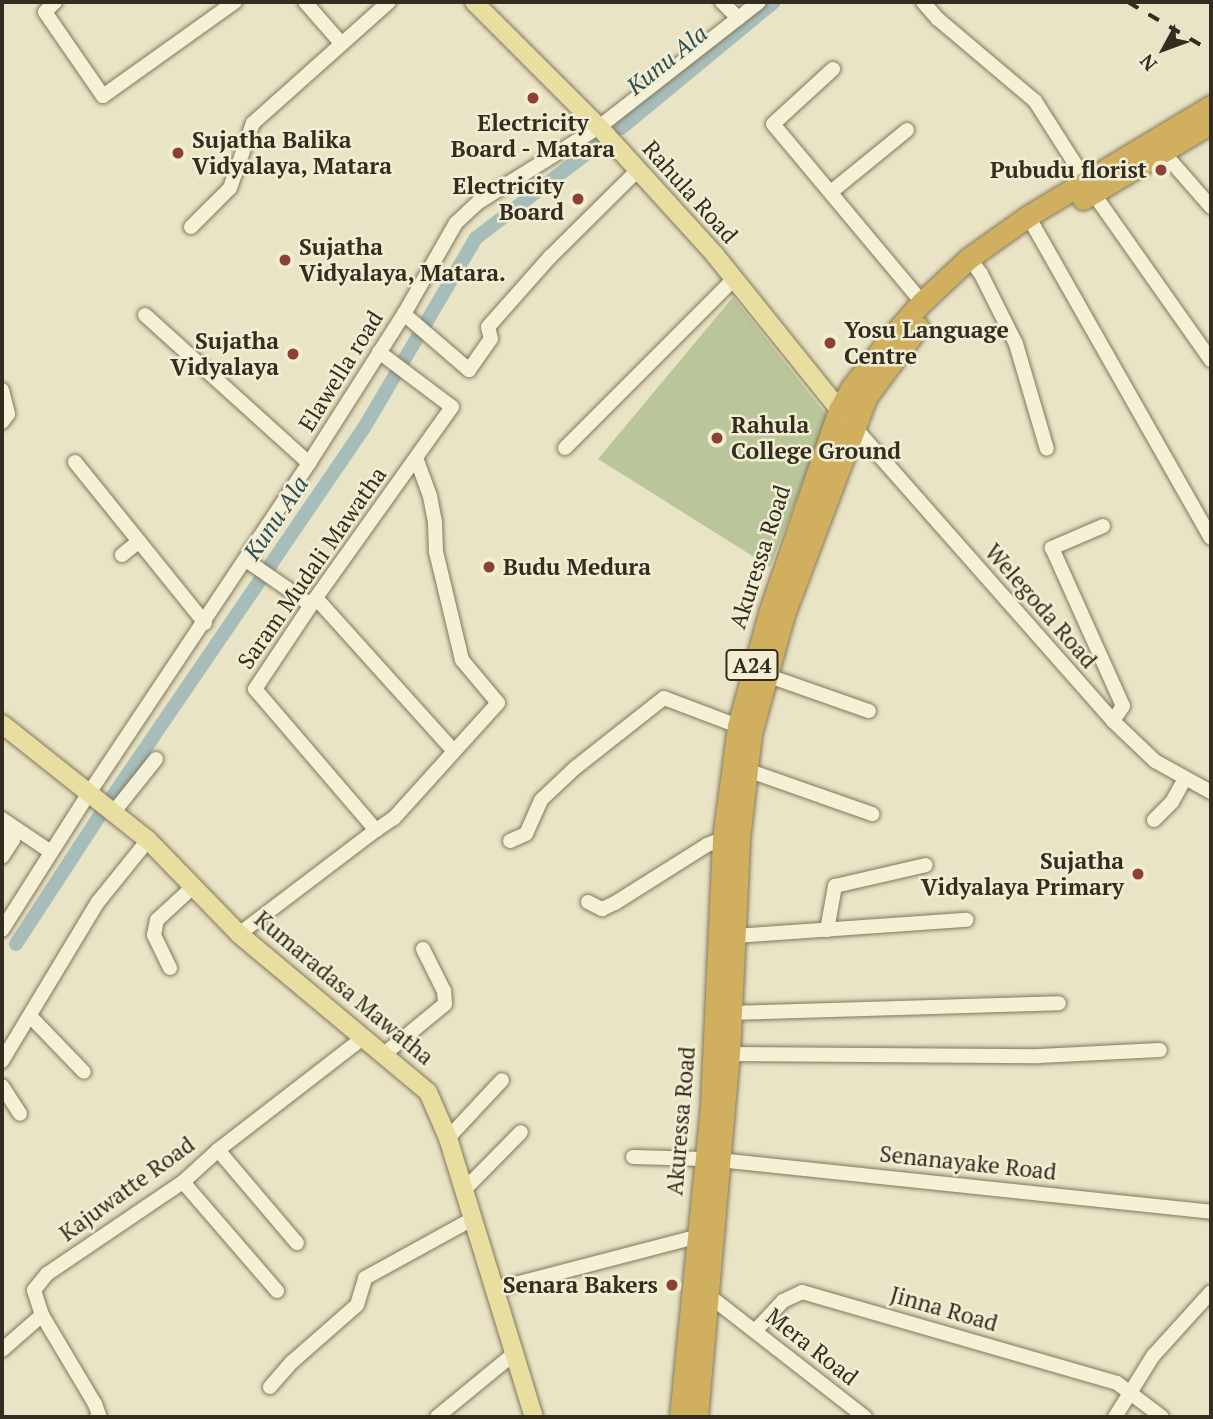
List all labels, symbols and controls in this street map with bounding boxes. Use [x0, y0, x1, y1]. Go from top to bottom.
north arrow [1129, 14, 1199, 84]
water label: Kunu Ala [621, 19, 713, 101]
text: N [1134, 49, 1162, 77]
marker: Electricity Board - Matara [525, 90, 541, 106]
place label: Electricity Board - Matara [450, 109, 616, 163]
place label: Sujatha Balika Vidyalaya, Matara [192, 126, 393, 180]
street label: Rahula Road [637, 135, 743, 249]
marker: Sujatha Balika Vidyalaya, Matara [170, 145, 186, 161]
place label: Pubudu florist [990, 156, 1147, 184]
marker: Pubudu florist [1153, 162, 1169, 178]
place label: Electricity Board [453, 172, 564, 226]
marker: Electricity Board [570, 191, 586, 207]
place label: Sujatha Vidyalaya, Matara. [299, 233, 507, 287]
marker: Sujatha Vidyalaya, Matara. [277, 252, 293, 268]
street label: Elawella road [293, 306, 389, 436]
place label: Yosu Language Centre [844, 316, 1009, 370]
place label: Sujatha Vidyalaya [170, 327, 279, 381]
marker: Yosu Language Centre [822, 335, 838, 351]
marker: Sujatha Vidyalaya [285, 346, 301, 362]
place label: Rahula College Ground [731, 411, 901, 465]
marker: Rahula College Ground [709, 430, 725, 446]
street label: Saram Mudali Mawatha [232, 462, 392, 674]
water label: Kunu Ala [237, 470, 315, 566]
street label: Akuressa Road [724, 482, 796, 632]
street label: Welegoda Road [979, 538, 1103, 674]
place label: Budu Medura [503, 553, 651, 581]
marker: Budu Medura [481, 559, 497, 575]
road number: A24 [724, 648, 780, 682]
place label: Sujatha Vidyalaya Primary [921, 847, 1124, 901]
marker: Sujatha Vidyalaya Primary [1130, 866, 1146, 882]
street label: Kumaradasa Mawatha [249, 905, 439, 1071]
street label: Akuressa Road [661, 1045, 701, 1197]
street label: Kajuwatte Road [54, 1131, 200, 1247]
street label: Senanayake Road [878, 1140, 1058, 1186]
place label: Senara Bakers [503, 1271, 658, 1299]
marker: Senara Bakers [664, 1277, 680, 1293]
street label: Jinna Road [887, 1280, 1001, 1338]
street label: Mera Road [761, 1303, 863, 1391]

